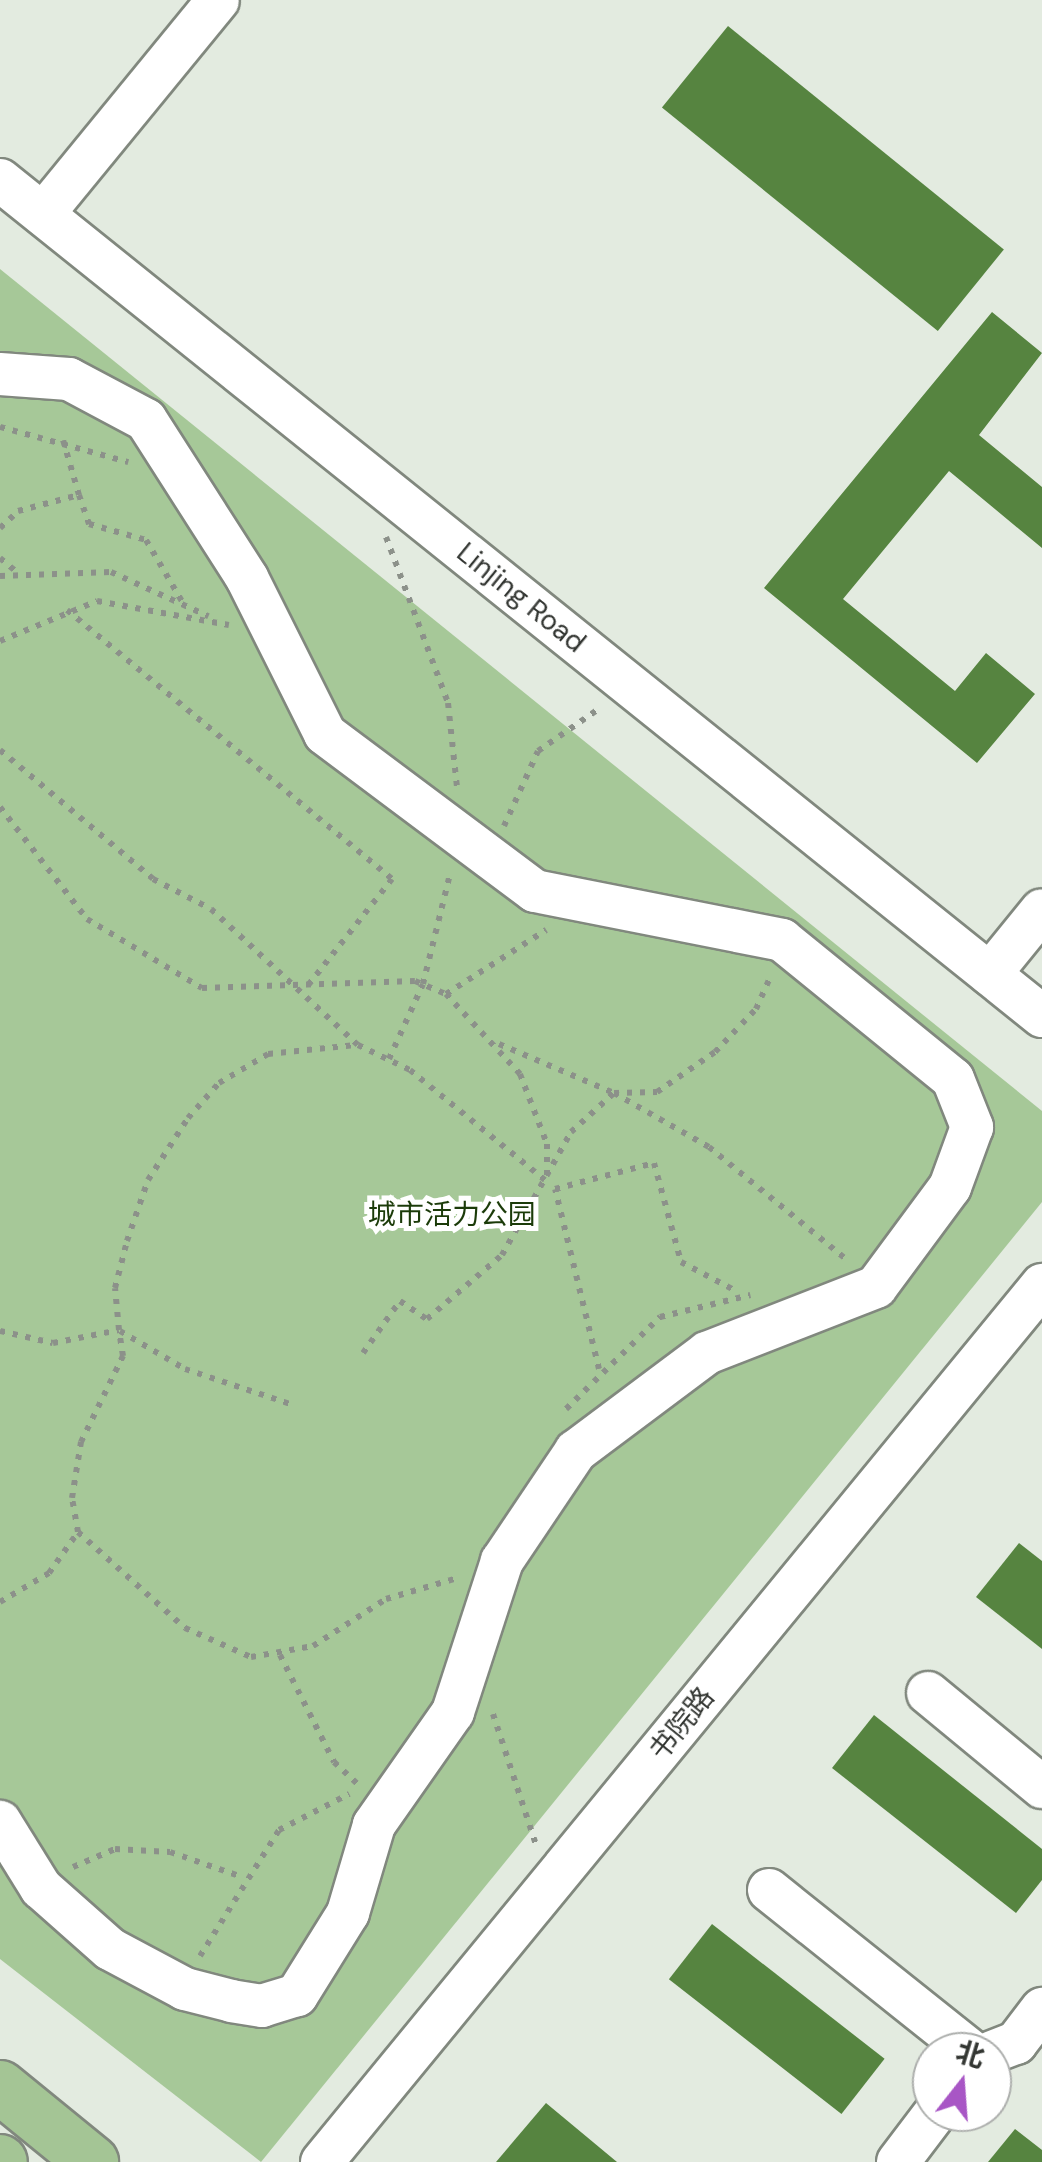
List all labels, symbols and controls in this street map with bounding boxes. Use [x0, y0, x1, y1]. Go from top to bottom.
street label: Linjing Road [450, 536, 592, 660]
park label: 城市活力公园 [368, 1198, 536, 1232]
street label: 书院路 [643, 1681, 721, 1767]
north arrow [912, 2032, 1012, 2132]
text: 北 [952, 2033, 989, 2077]

